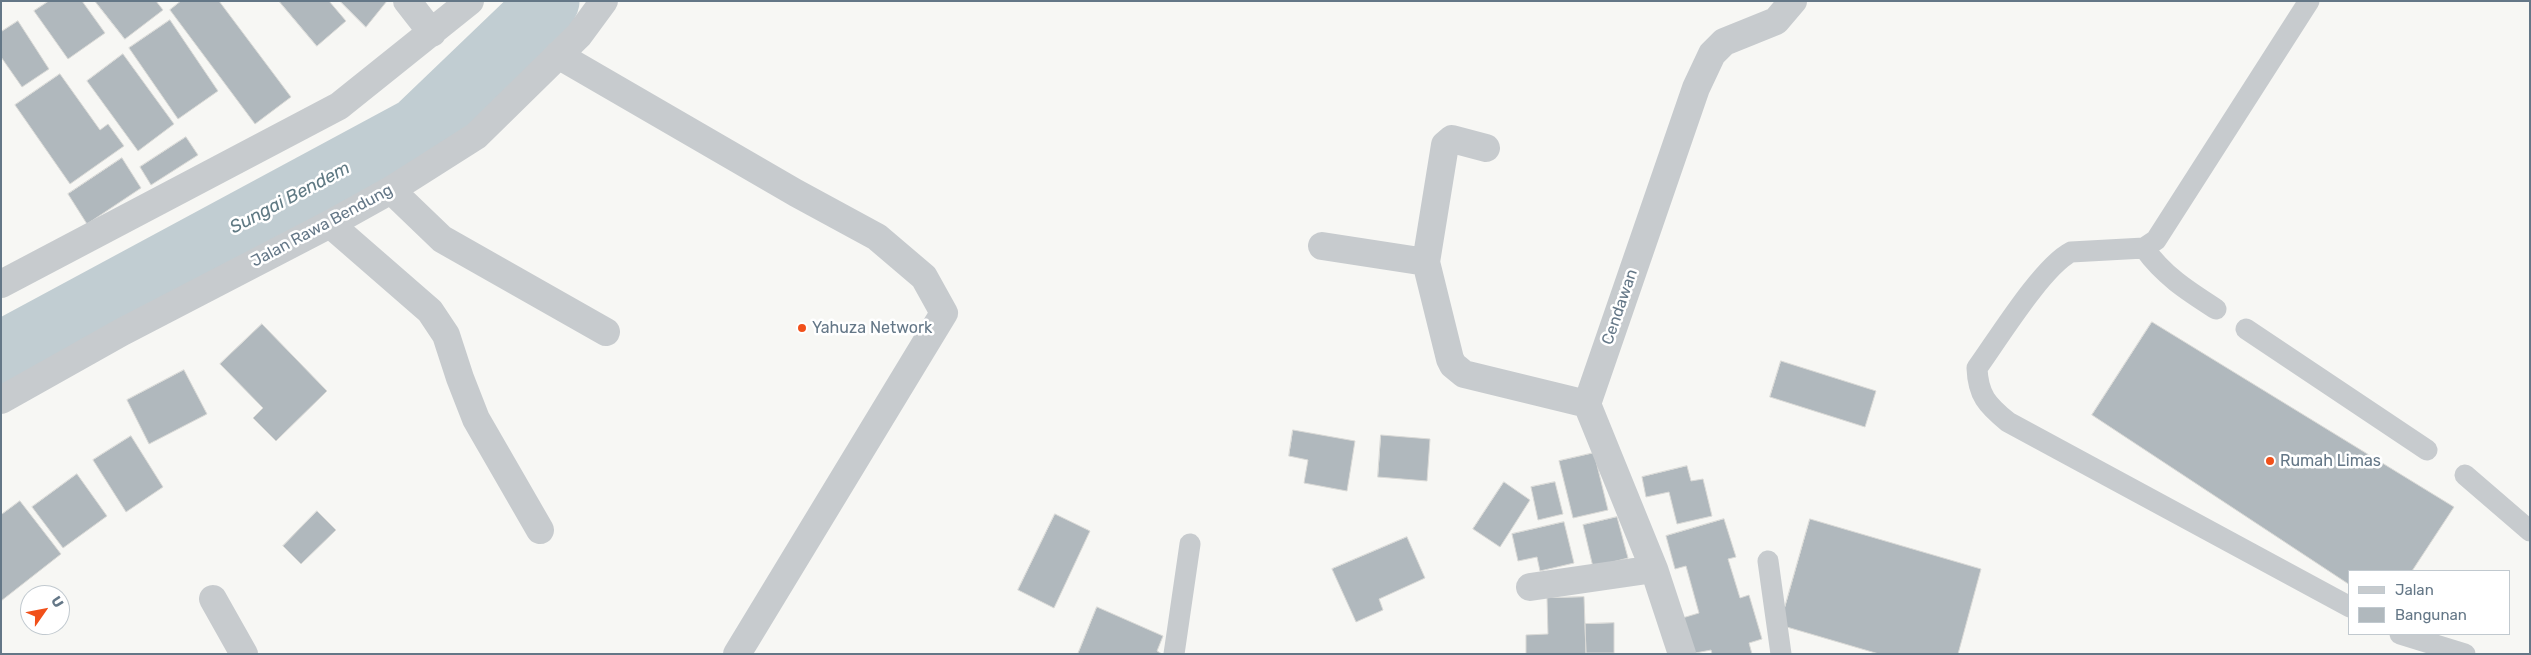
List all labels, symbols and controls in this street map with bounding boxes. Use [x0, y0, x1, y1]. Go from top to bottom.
water label: Sungai Bendem [226, 157, 354, 239]
street label: Jalan Rawa Bendung [248, 181, 396, 271]
street label: Cendawan [1598, 267, 1642, 347]
place label: Yahuza Network [812, 318, 932, 338]
marker: Yahuza Network [796, 322, 808, 334]
place label: Rumah Limas [2280, 451, 2381, 471]
marker: Rumah Limas [2264, 455, 2276, 467]
legend [2348, 570, 2511, 635]
text: Jalan [2395, 581, 2434, 599]
north arrow [20, 585, 70, 635]
text: U [47, 593, 67, 611]
text: Bangunan [2395, 606, 2467, 624]

